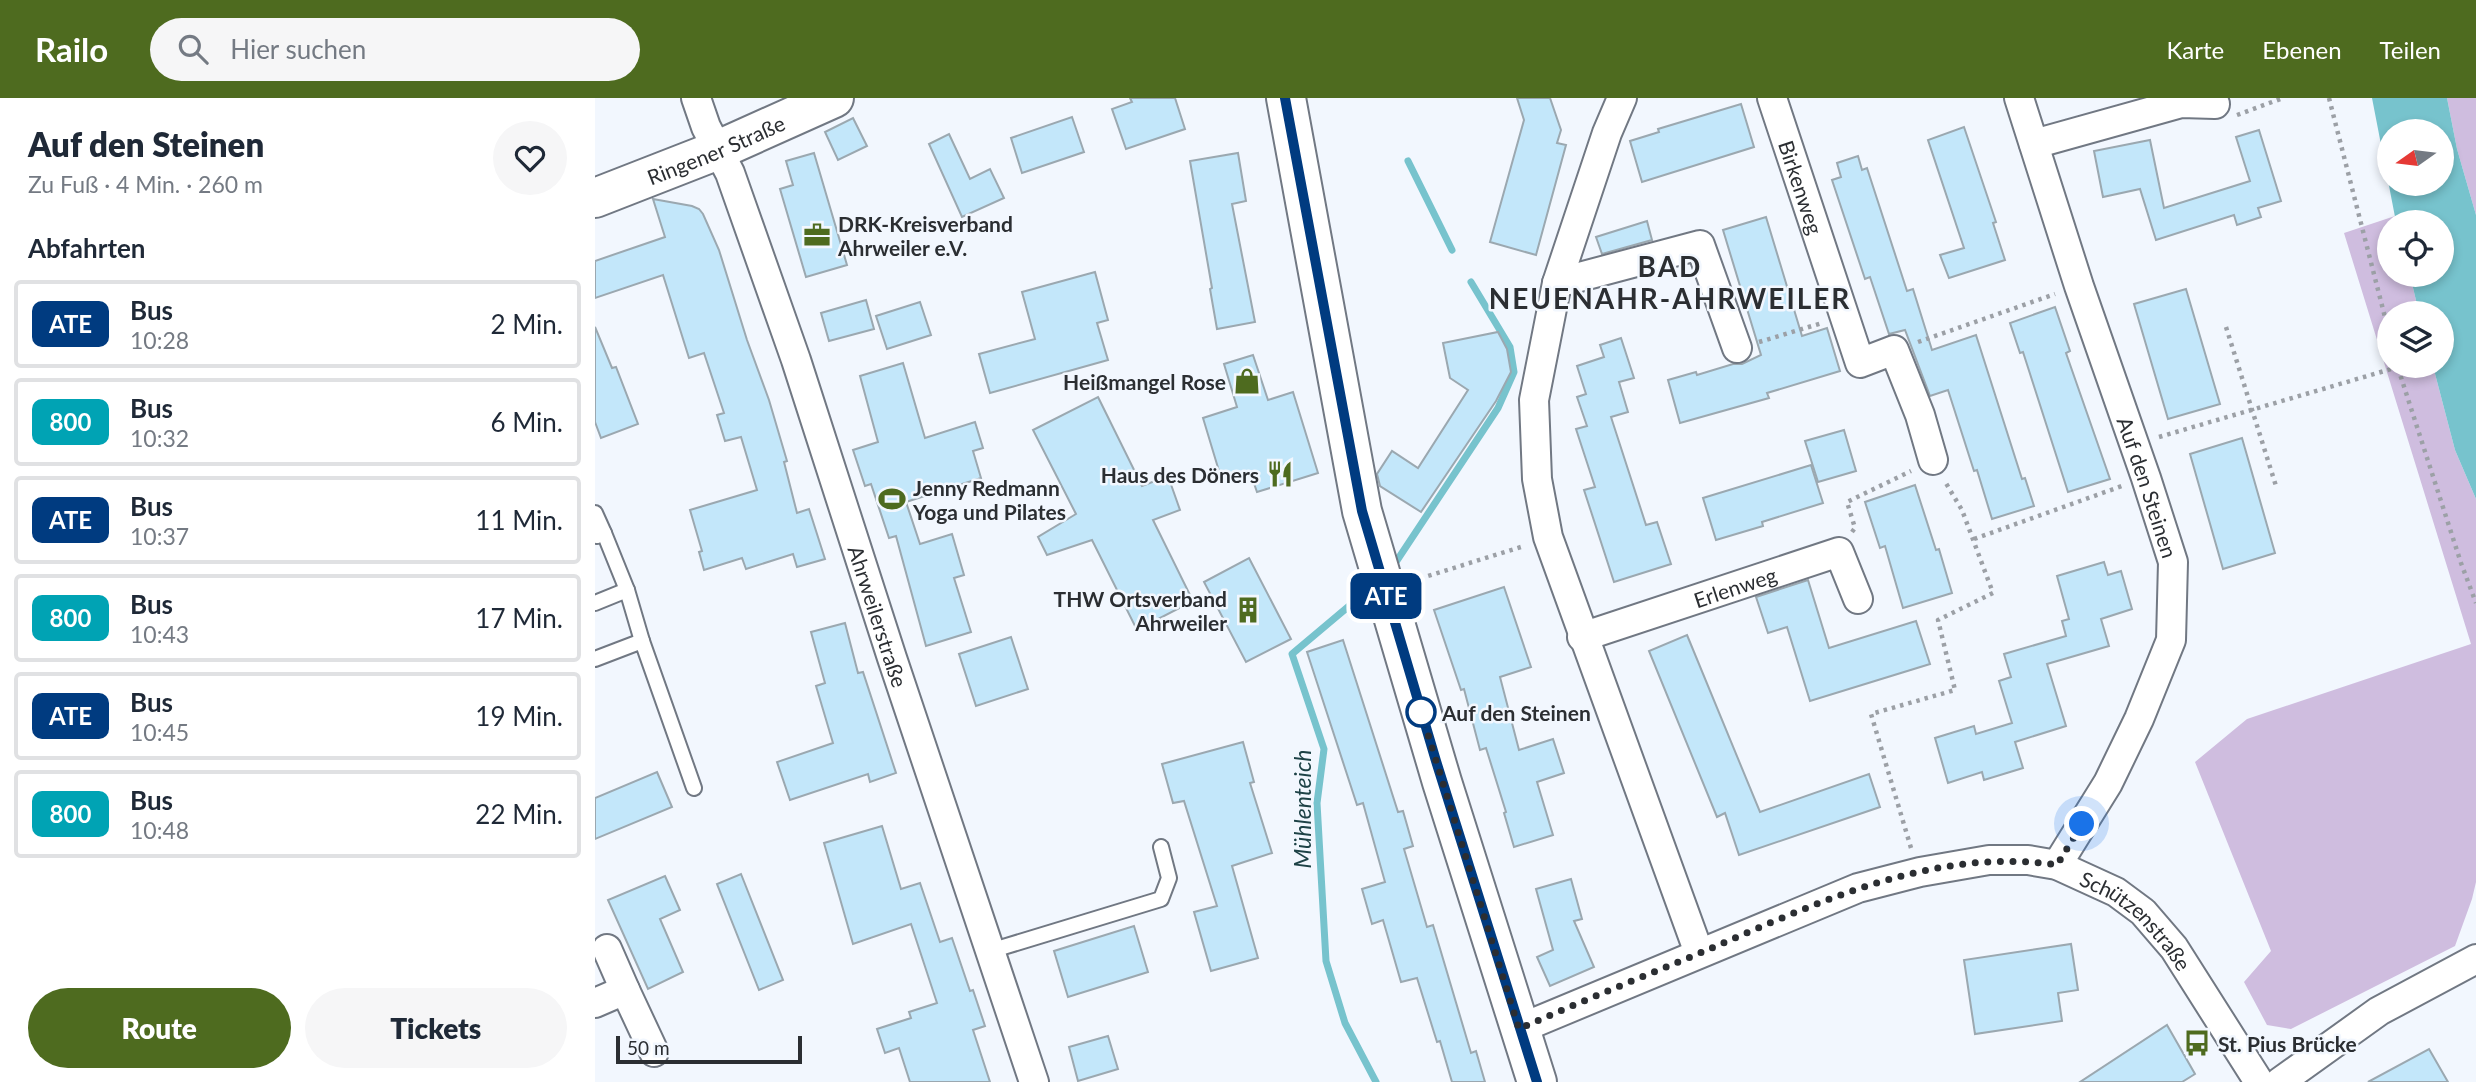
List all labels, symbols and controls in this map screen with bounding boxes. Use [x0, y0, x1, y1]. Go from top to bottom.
search box [150, 18, 640, 81]
text: Railo [35, 29, 108, 69]
icon: search [174, 30, 212, 68]
text: Hier suchen [230, 33, 366, 65]
text: Karte [2167, 35, 2224, 64]
text: Ebenen [2262, 35, 2342, 64]
text: Teilen [2380, 35, 2441, 64]
street label: Ringener Straße [643, 109, 788, 189]
north arrow [2377, 119, 2453, 196]
map controls [2377, 119, 2454, 378]
button: heart [493, 121, 567, 195]
text: Auf den Steinen [28, 124, 264, 164]
street label: Birkenweg [1774, 137, 1829, 237]
text: Zu Fuß · 4 Min. · 260 m [28, 170, 263, 198]
button: locate [2377, 210, 2454, 287]
place label: DRK-Kreisverband Ahrweiler e.V. [837, 211, 1013, 260]
office icon: DRK-Kreisverband Ahrweiler e.V. [802, 220, 832, 250]
text: Abfahrten [28, 232, 146, 264]
district label: BAD NEUENAHR-AHRWEILER [1489, 249, 1851, 315]
text: Bus [130, 294, 173, 326]
button: layers [2377, 301, 2454, 378]
text: 2 Min. [490, 308, 563, 340]
text: ATE [49, 309, 92, 338]
text: 10:28 [130, 326, 189, 354]
shop icon: Heißmangel Rose [1232, 366, 1262, 396]
place label: Heißmangel Rose [1063, 369, 1226, 394]
text: Bus [130, 392, 173, 424]
text: 6 Min. [490, 406, 563, 438]
text: 800 [50, 407, 91, 436]
street label: Auf den Steinen [2113, 413, 2183, 561]
text: 10:32 [130, 424, 189, 452]
restaurant icon: Haus des Döners [1265, 459, 1295, 489]
place label: Haus des Döners [1101, 462, 1259, 487]
place label: Jenny Redmann Yoga und Pilates [912, 475, 1066, 524]
sports icon: Jenny Redmann Yoga und Pilates [877, 484, 907, 514]
text: Bus [130, 490, 173, 522]
text: 11 Min. [475, 504, 563, 536]
text: ATE [49, 505, 92, 534]
text: 10:37 [130, 522, 189, 550]
street label: Ahrweilerstraße [844, 542, 913, 690]
street label: Erlenweg [1690, 561, 1779, 612]
line badge: ATE [1346, 573, 1426, 619]
text: ATE [1364, 581, 1408, 610]
place label: THW Ortsverband Ahrweiler [1054, 586, 1227, 635]
text: Bus [130, 588, 173, 620]
building icon: THW Ortsverband Ahrweiler [1233, 595, 1263, 625]
text: 17 Min. [475, 602, 563, 634]
text: 800 [50, 603, 91, 632]
text: 10:43 [130, 620, 189, 648]
text: Bus [130, 686, 173, 718]
marker: Auf den Steinen [1406, 697, 1436, 727]
text: 19 Min. [475, 700, 563, 732]
place label: Auf den Steinen [1441, 700, 1591, 725]
text: ATE [49, 701, 92, 730]
text: 10:45 [130, 718, 189, 746]
water label: Mühlenteich [1288, 749, 1316, 869]
text: Bus [130, 784, 173, 816]
text: 22 Min. [475, 798, 563, 830]
text: 800 [50, 799, 91, 828]
your location [2064, 806, 2099, 841]
text: 10:48 [130, 816, 189, 844]
street label: Schützenstraße [2077, 865, 2197, 975]
button: Route [28, 988, 291, 1068]
button: Tickets [305, 988, 567, 1068]
bus stop icon: St. Pius Brücke [2182, 1028, 2212, 1058]
place label: St. Pius Brücke [2218, 1031, 2357, 1056]
scale bar [616, 1033, 801, 1065]
text: 50 m [627, 1036, 670, 1059]

